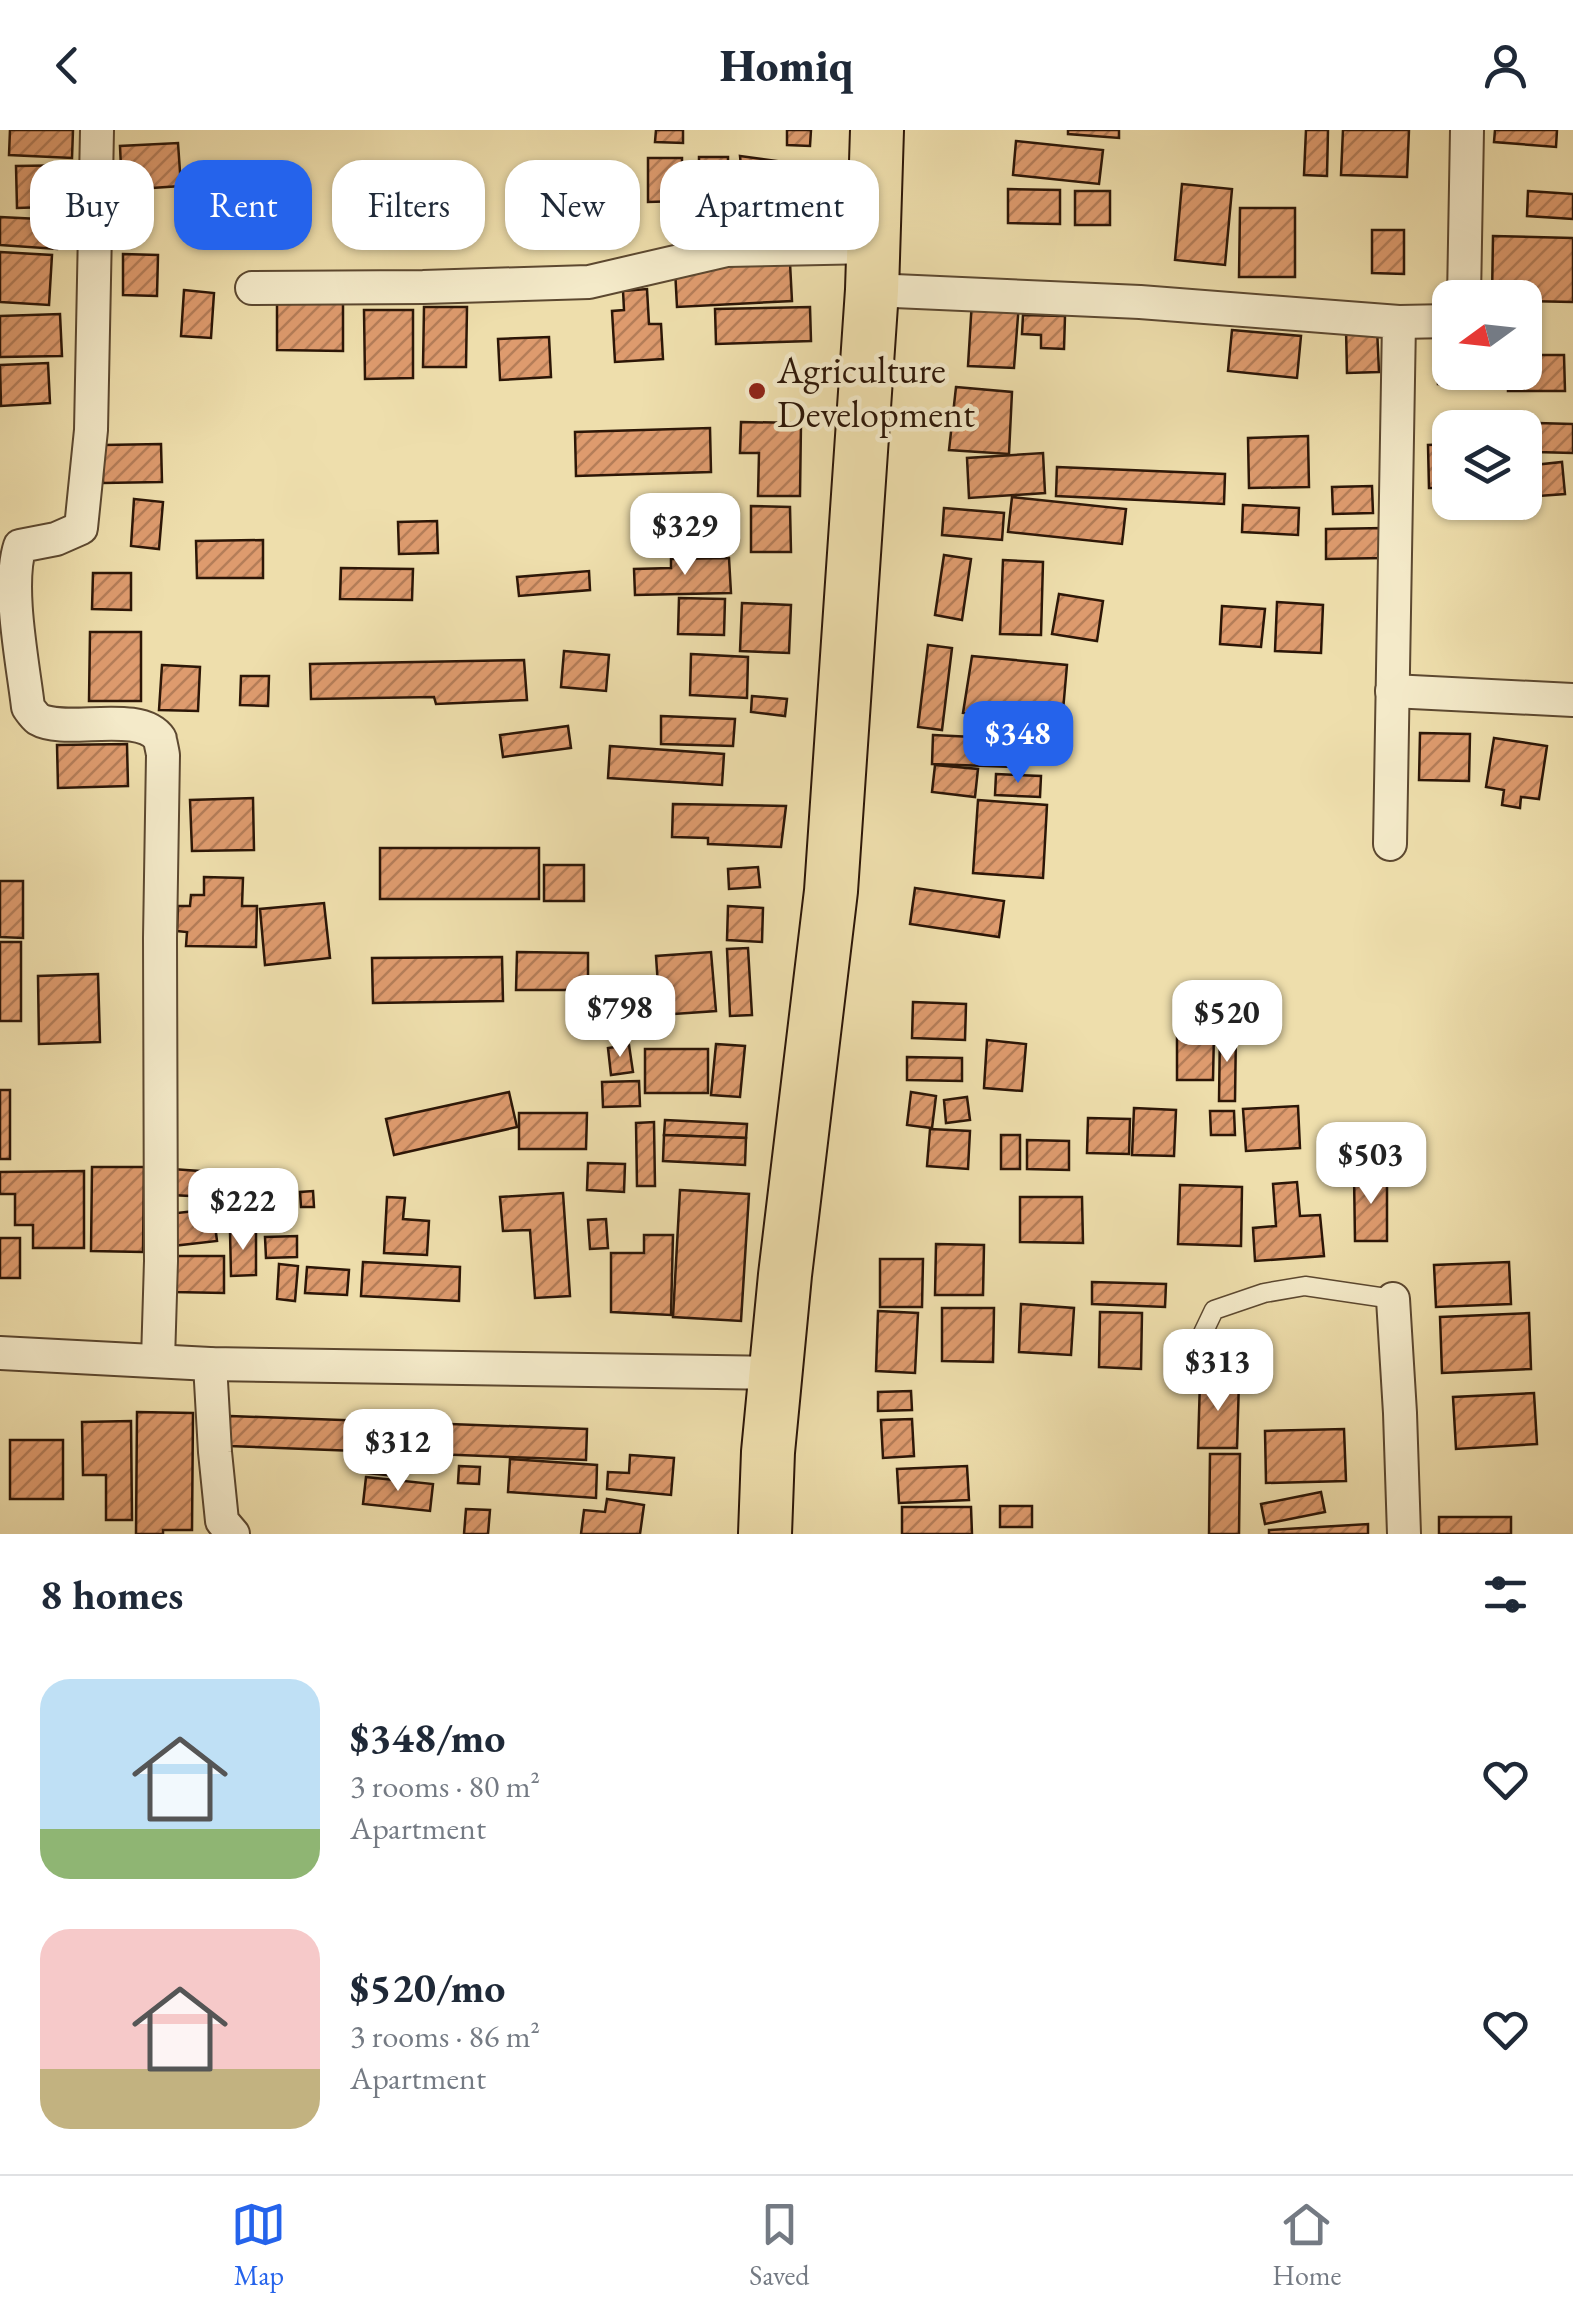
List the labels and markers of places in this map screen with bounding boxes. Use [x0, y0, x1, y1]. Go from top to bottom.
place label: Agriculture Development [776, 345, 975, 438]
marker: Agriculture Development [746, 380, 768, 402]
pin: $329 [626, 493, 744, 578]
pin: $348 [959, 701, 1077, 786]
pin: $798 [561, 975, 679, 1060]
pin: $520 [1168, 980, 1286, 1065]
pin: $503 [1312, 1122, 1430, 1207]
pin: $222 [184, 1168, 302, 1253]
pin: $313 [1159, 1329, 1277, 1414]
pin: $312 [339, 1409, 457, 1494]

